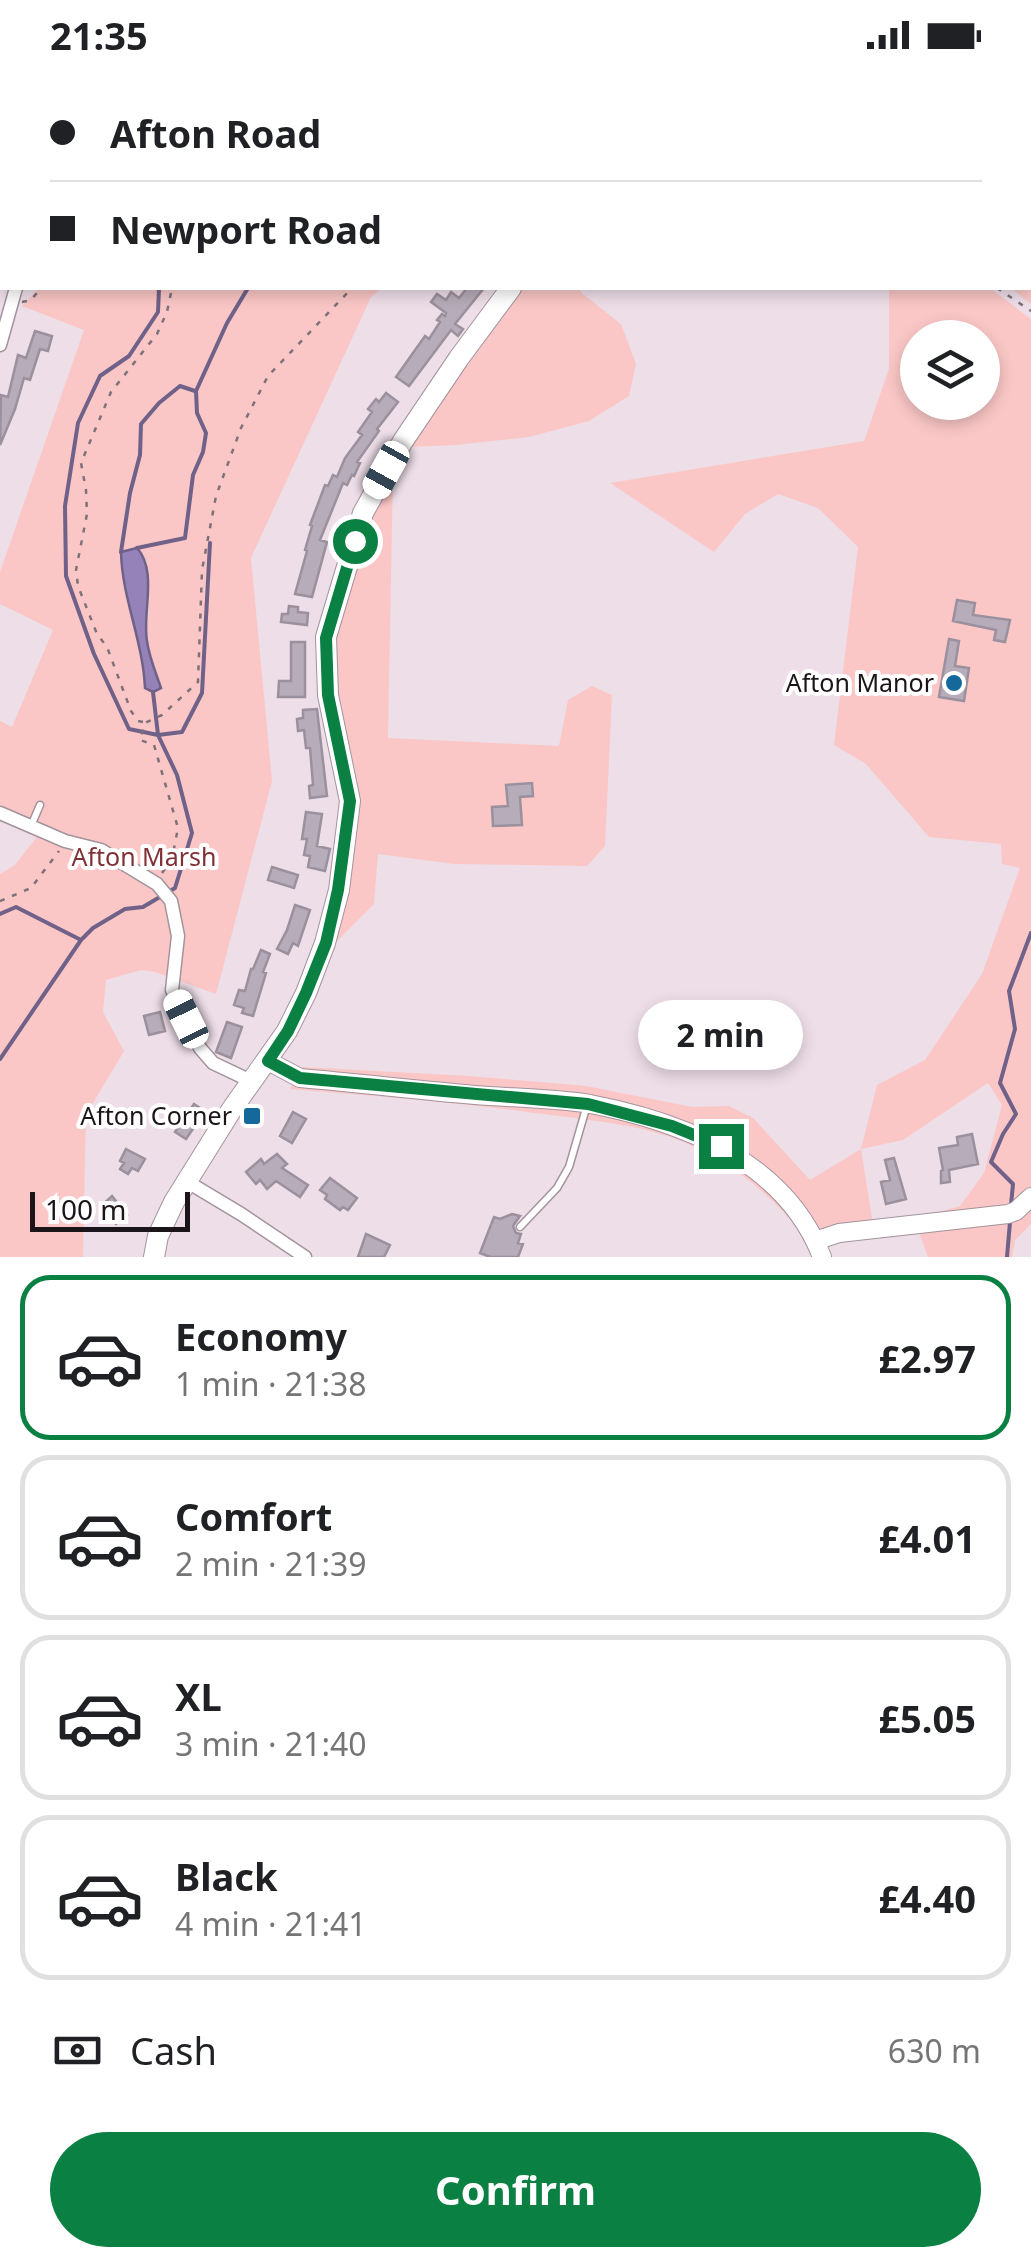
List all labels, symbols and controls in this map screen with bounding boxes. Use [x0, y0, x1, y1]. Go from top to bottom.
text: 21:35 [50, 9, 148, 61]
text: Afton Road [110, 107, 321, 159]
text: Newport Road [110, 203, 382, 255]
map controls [900, 320, 1000, 420]
button: layers [900, 320, 1000, 420]
car [358, 436, 414, 504]
route start [333, 519, 378, 564]
place label: Afton Manor [786, 665, 934, 699]
marker: Afton Manor [943, 672, 965, 694]
park label: Afton Marsh [71, 839, 217, 873]
car [159, 985, 213, 1053]
callout: 2 min [638, 1001, 804, 1071]
text: 2 min [676, 1013, 765, 1056]
place label: Afton Corner [80, 1098, 232, 1132]
marker: Afton Corner [241, 1105, 263, 1127]
route end [699, 1124, 744, 1169]
scale bar [30, 1187, 190, 1232]
text: 100 m [45, 1190, 127, 1228]
text: Economy [175, 1310, 347, 1362]
icon: car [55, 1313, 145, 1403]
text: £2.97 [878, 1332, 976, 1384]
text: 1 min · 21:38 [175, 1362, 367, 1405]
text: Comfort [175, 1490, 332, 1542]
icon: car [55, 1493, 145, 1583]
text: £4.01 [878, 1512, 976, 1564]
text: 2 min · 21:39 [175, 1542, 367, 1585]
text: XL [175, 1670, 222, 1722]
icon: car [55, 1673, 145, 1763]
text: £5.05 [878, 1692, 976, 1744]
text: 3 min · 21:40 [175, 1722, 367, 1765]
text: Black [175, 1850, 278, 1902]
icon: car [55, 1853, 145, 1943]
text: £4.40 [878, 1872, 976, 1924]
text: 4 min · 21:41 [175, 1902, 367, 1945]
icon: cash [50, 2023, 105, 2078]
text: Cash [130, 2024, 217, 2076]
text: 630 m [888, 2029, 981, 2072]
button: Confirm [50, 2132, 981, 2247]

